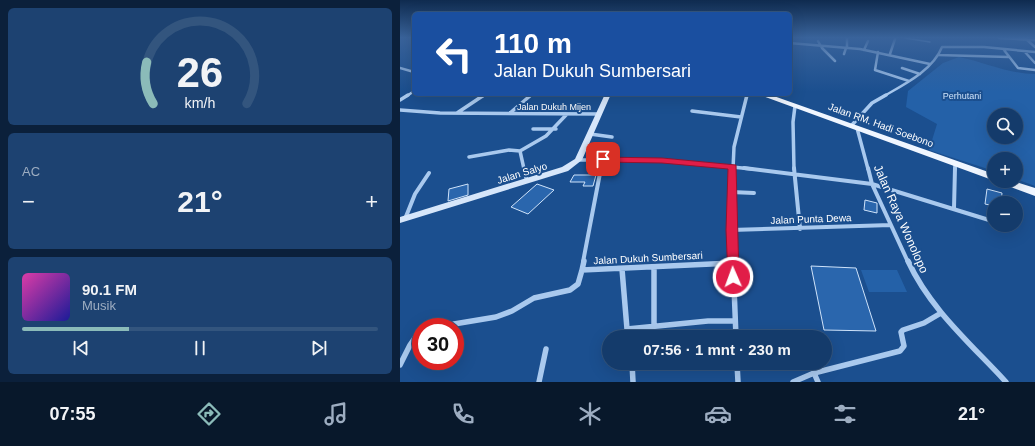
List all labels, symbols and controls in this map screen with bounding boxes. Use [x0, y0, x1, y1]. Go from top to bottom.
icon: left [428, 28, 480, 80]
text: 110 m [494, 28, 572, 59]
text: 26 [177, 49, 223, 96]
text: Jalan Dukuh Sumbersari [494, 61, 691, 81]
park label: Perhutani [943, 91, 981, 101]
text: km/h [185, 95, 216, 111]
street label: Jalan RM. Hadi Soebono [827, 101, 936, 149]
street label: Jalan Dukuh Mijen [517, 102, 591, 112]
map controls [987, 108, 1023, 232]
button: search [987, 108, 1023, 144]
pin [586, 142, 620, 176]
icon: arrive [592, 148, 614, 170]
button: + [987, 152, 1023, 188]
street label: Jalan Salyo [496, 160, 549, 186]
street label: Jalan Raya Wonolopo [871, 163, 931, 276]
text: AC [22, 164, 40, 179]
text: 21° [177, 185, 223, 218]
text: − [22, 189, 35, 214]
text: + [365, 189, 378, 214]
button: − [987, 196, 1023, 232]
street label: Jalan Punta Dewa [770, 212, 852, 226]
street label: Jalan Dukuh Sumbersari [593, 250, 703, 266]
position arrow [712, 256, 754, 298]
text: 90.1 FM [82, 281, 137, 298]
text: Musik [82, 298, 116, 313]
speed limit sign: 30 [412, 318, 464, 370]
icon: previous [70, 337, 92, 359]
icon: pause [189, 337, 211, 359]
icon: next [308, 337, 330, 359]
text: 07:56 · 1 mnt · 230 m [643, 341, 791, 358]
icon: directions [195, 400, 223, 428]
icon: music [322, 400, 350, 428]
icon: phone [449, 400, 477, 428]
icon: climate [576, 400, 604, 428]
icon: car [704, 400, 732, 428]
icon: filters [831, 400, 859, 428]
text: 07:55 [50, 404, 96, 424]
text: 21° [958, 404, 985, 424]

